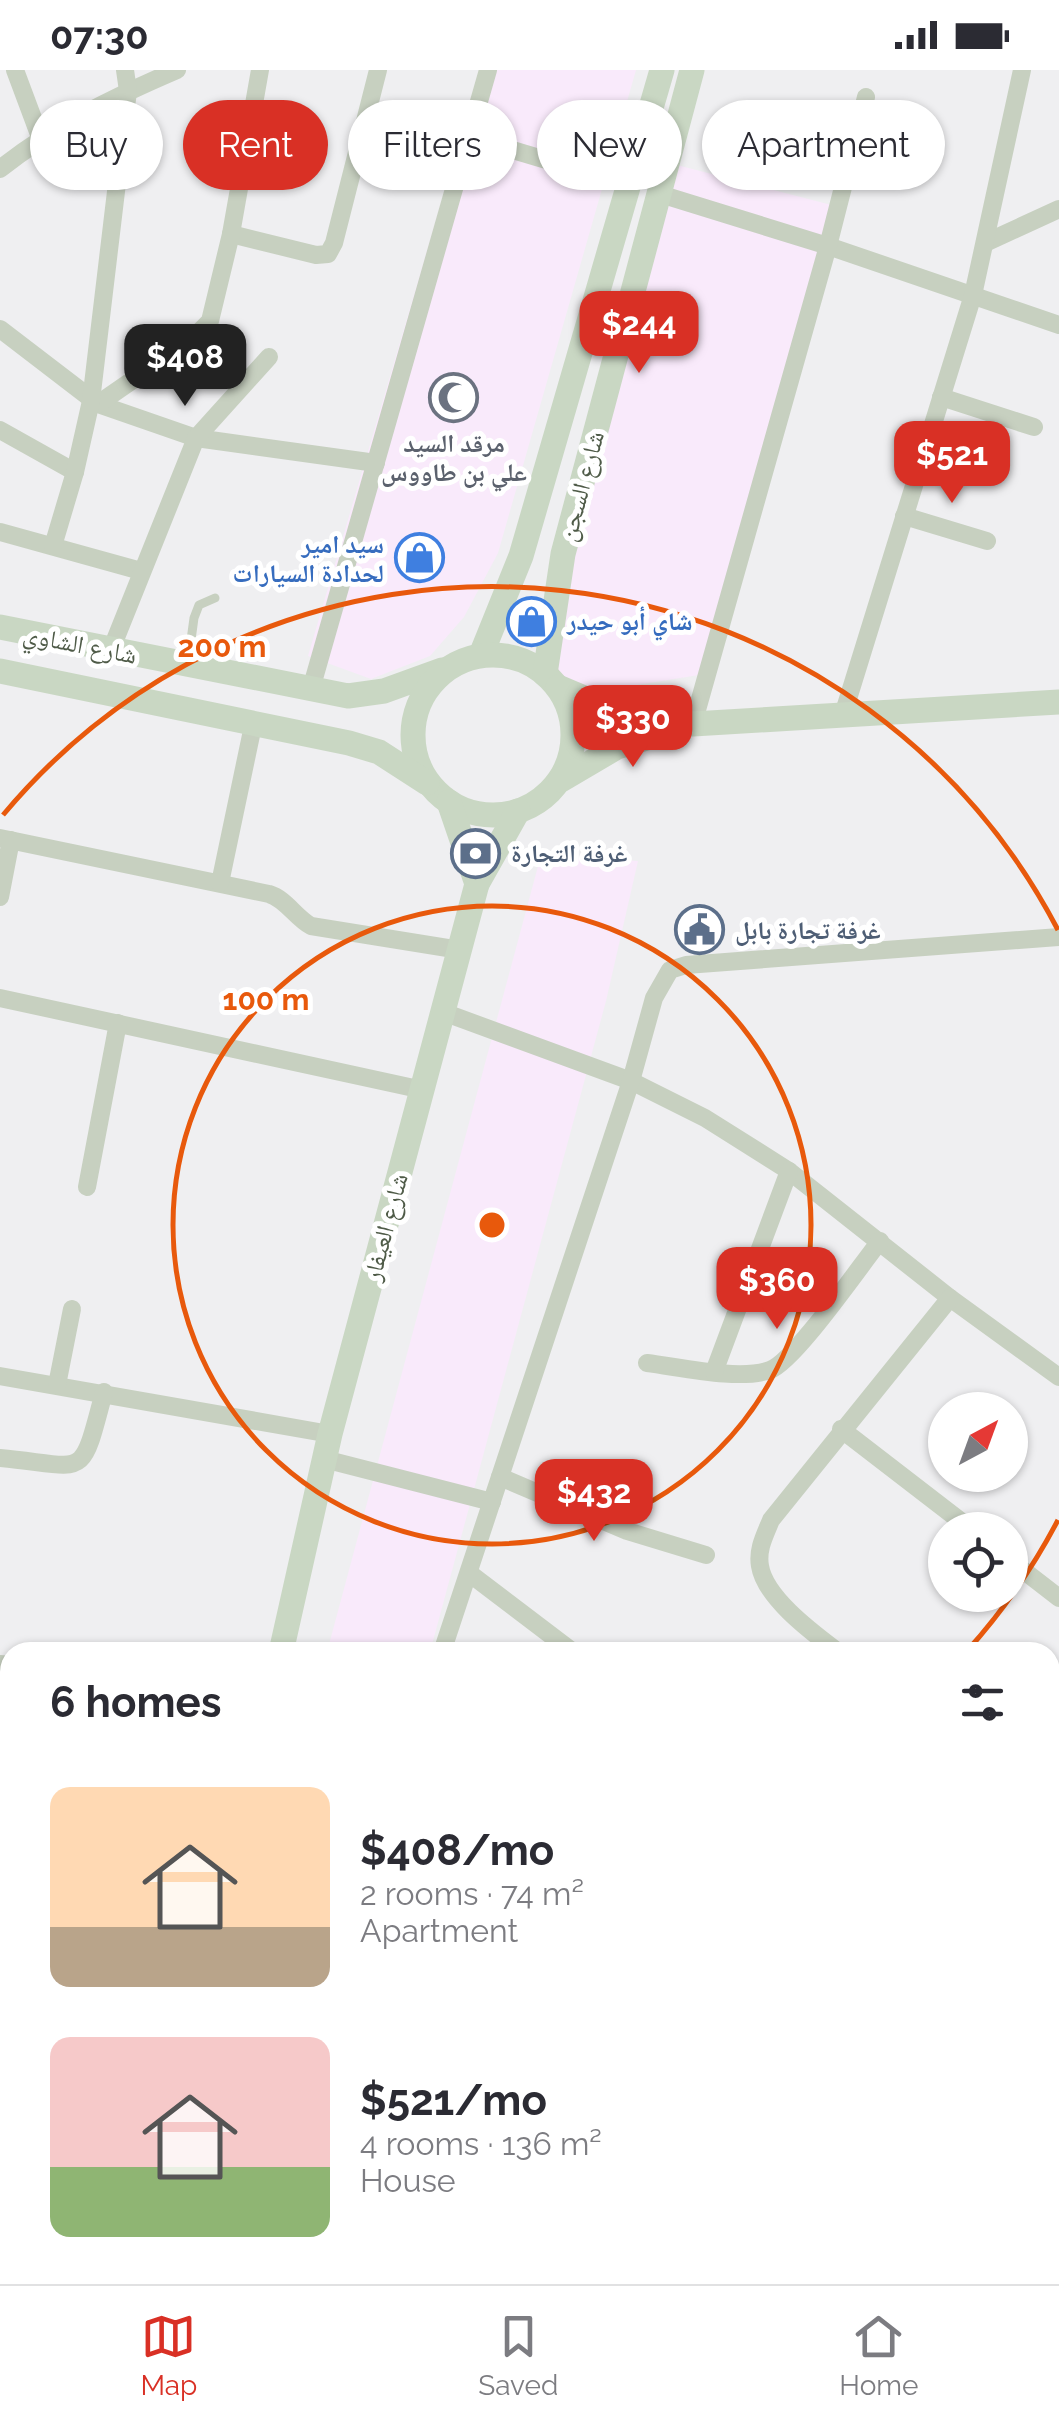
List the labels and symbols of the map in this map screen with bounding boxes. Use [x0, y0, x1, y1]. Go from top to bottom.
pin: $244 [580, 291, 698, 376]
pin: $408 [126, 324, 244, 409]
mosque icon: مرقد السيد علي بن طاووس [428, 371, 480, 423]
pin: $521 [893, 421, 1011, 506]
place label: مرقد السيد علي بن طاووس [381, 428, 527, 492]
street label: شارع السجن [552, 428, 611, 545]
place label: سيد امير لحدادة السيارات [233, 529, 384, 588]
shop icon: سيد امير لحدادة السيارات [393, 532, 445, 584]
shop icon: شاي أبو حيدر [506, 595, 558, 647]
place label: شاي أبو حيدر [566, 606, 693, 641]
street label: شارع الشاوي [20, 618, 139, 675]
text: 200 m [178, 629, 266, 664]
pin: $330 [574, 685, 692, 770]
bank icon: غرفة التجارة [450, 827, 502, 879]
place label: غرفة التجارة [511, 838, 627, 868]
public building icon: غرفة تجارة بابل [674, 904, 726, 956]
place label: غرفة تجارة بابل [735, 915, 881, 946]
text: 100 m [223, 982, 309, 1017]
street label: شارع العيفار [356, 1170, 415, 1285]
centre of rings [474, 1207, 510, 1243]
pin: $360 [718, 1247, 836, 1332]
north arrow [928, 1392, 1028, 1492]
pin: $432 [535, 1459, 653, 1544]

